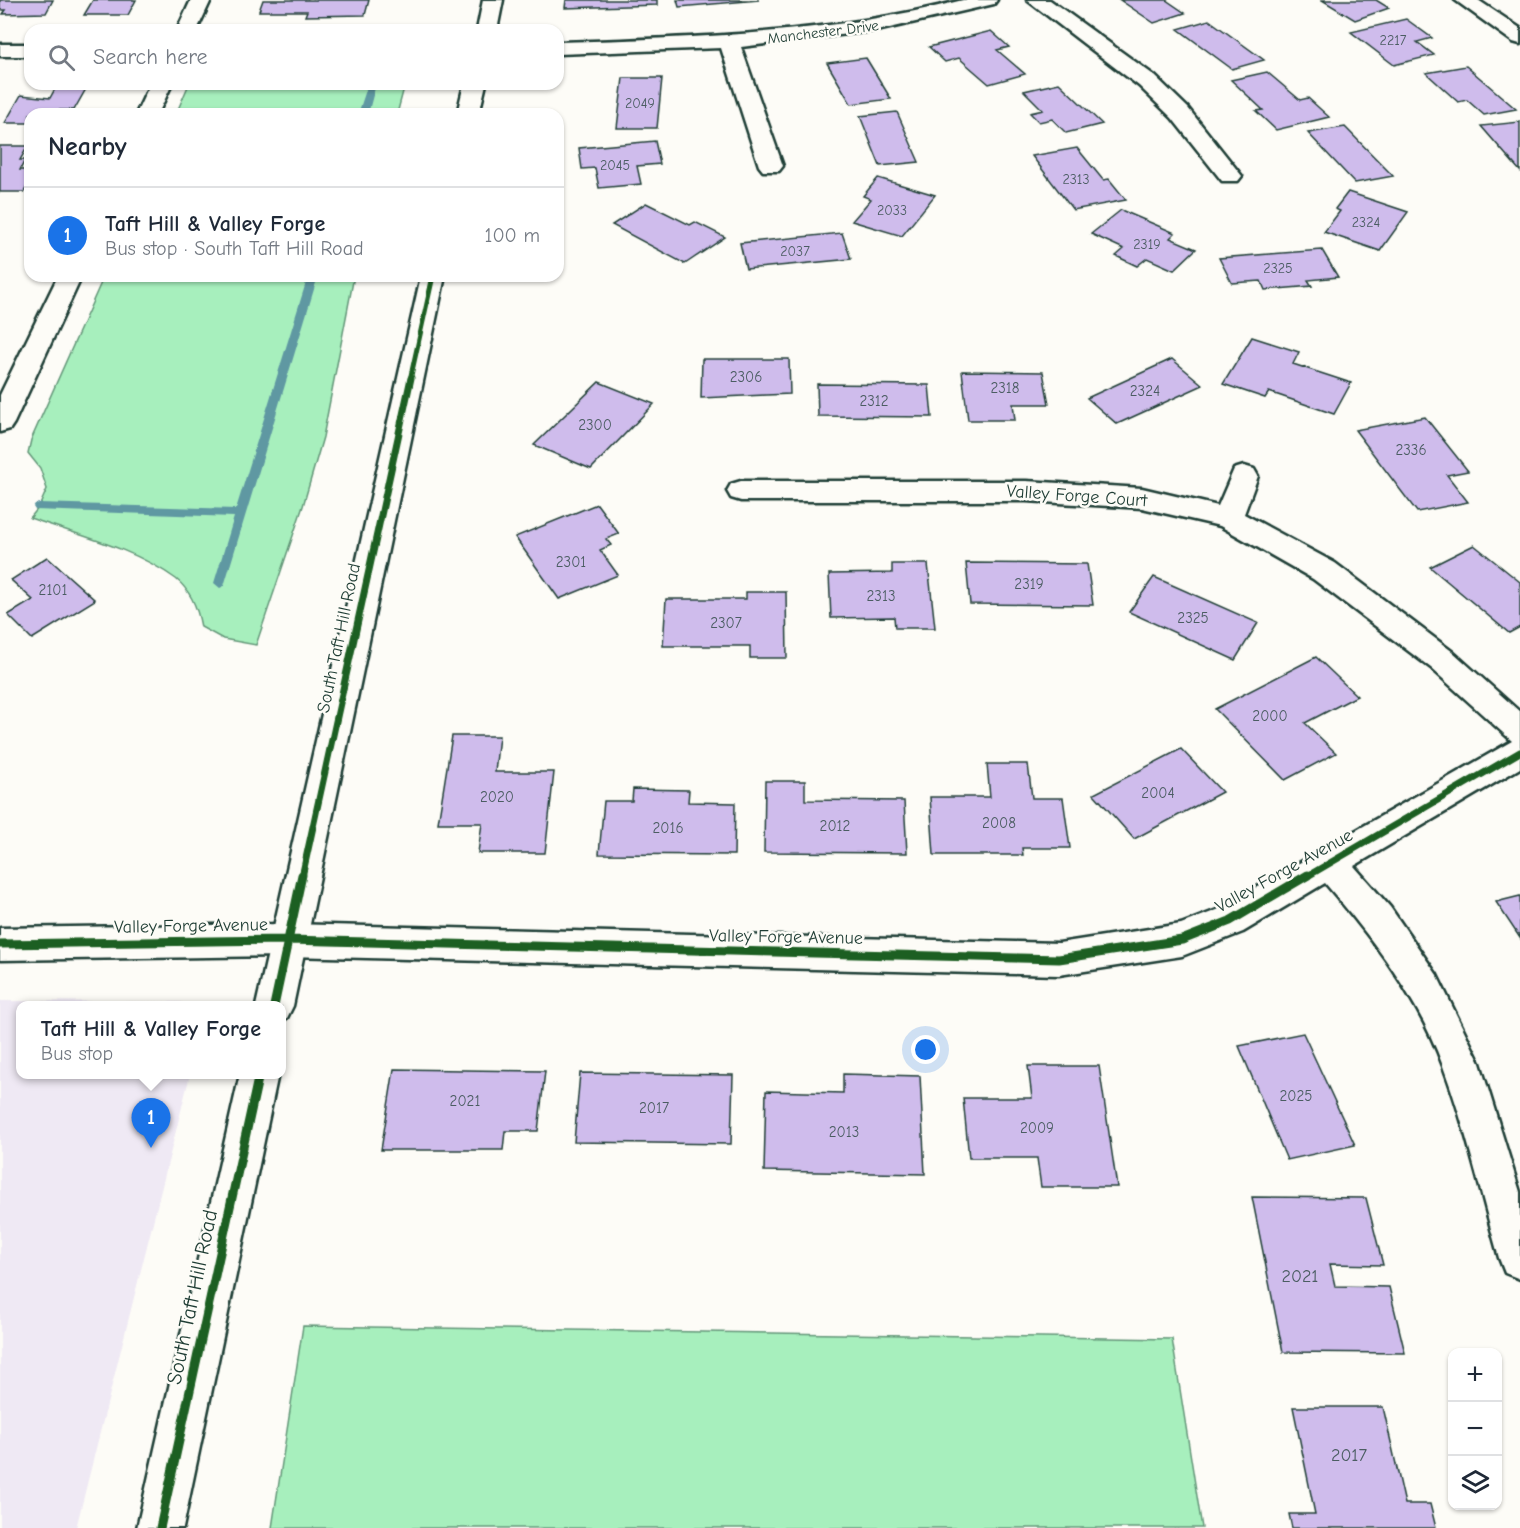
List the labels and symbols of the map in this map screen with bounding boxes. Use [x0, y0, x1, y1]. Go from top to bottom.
street label: Manchester Drive [766, 16, 880, 48]
house number: 2217 [1380, 32, 1407, 49]
house number: 2049 [625, 95, 655, 112]
house number: 2045 [600, 157, 630, 174]
house number: 2313 [1062, 171, 1090, 188]
house number: 2033 [877, 202, 907, 219]
house number: 2324 [1352, 214, 1380, 231]
house number: 2319 [1133, 236, 1161, 253]
house number: 2037 [780, 243, 810, 260]
house number: 2325 [1263, 260, 1293, 277]
house number: 2306 [730, 368, 762, 386]
house number: 2318 [990, 379, 1020, 397]
house number: 2324 [1130, 382, 1160, 400]
house number: 2312 [859, 392, 889, 410]
house number: 2300 [578, 416, 612, 434]
house number: 2336 [1395, 441, 1427, 459]
street label: Valley Forge Court [1006, 481, 1149, 511]
house number: 2301 [556, 553, 586, 571]
street label: South Taft Hill Road [313, 561, 365, 715]
house number: 2319 [1014, 575, 1044, 593]
house number: 2101 [39, 581, 67, 599]
house number: 2313 [867, 587, 895, 605]
house number: 2325 [1177, 609, 1209, 627]
house number: 2307 [710, 614, 742, 632]
house number: 2000 [1252, 707, 1288, 725]
house number: 2004 [1141, 784, 1175, 802]
house number: 2020 [480, 788, 514, 806]
house number: 2008 [982, 814, 1016, 832]
house number: 2012 [820, 817, 850, 835]
house number: 2016 [652, 819, 684, 837]
street label: Valley Forge Avenue [1212, 825, 1356, 917]
street label: Valley Forge Avenue [114, 914, 268, 938]
street label: Valley Forge Avenue [709, 925, 863, 949]
your location [911, 1035, 940, 1064]
house number: 2025 [1280, 1087, 1312, 1105]
house number: 2021 [450, 1092, 480, 1110]
pin: 1 [132, 1098, 170, 1148]
house number: 2017 [639, 1099, 669, 1117]
house number: 2009 [1020, 1119, 1054, 1137]
house number: 2013 [829, 1123, 859, 1141]
street label: South Taft Hill Road [162, 1207, 222, 1387]
house number: 2021 [1282, 1266, 1318, 1287]
house number: 2017 [1331, 1445, 1367, 1466]

